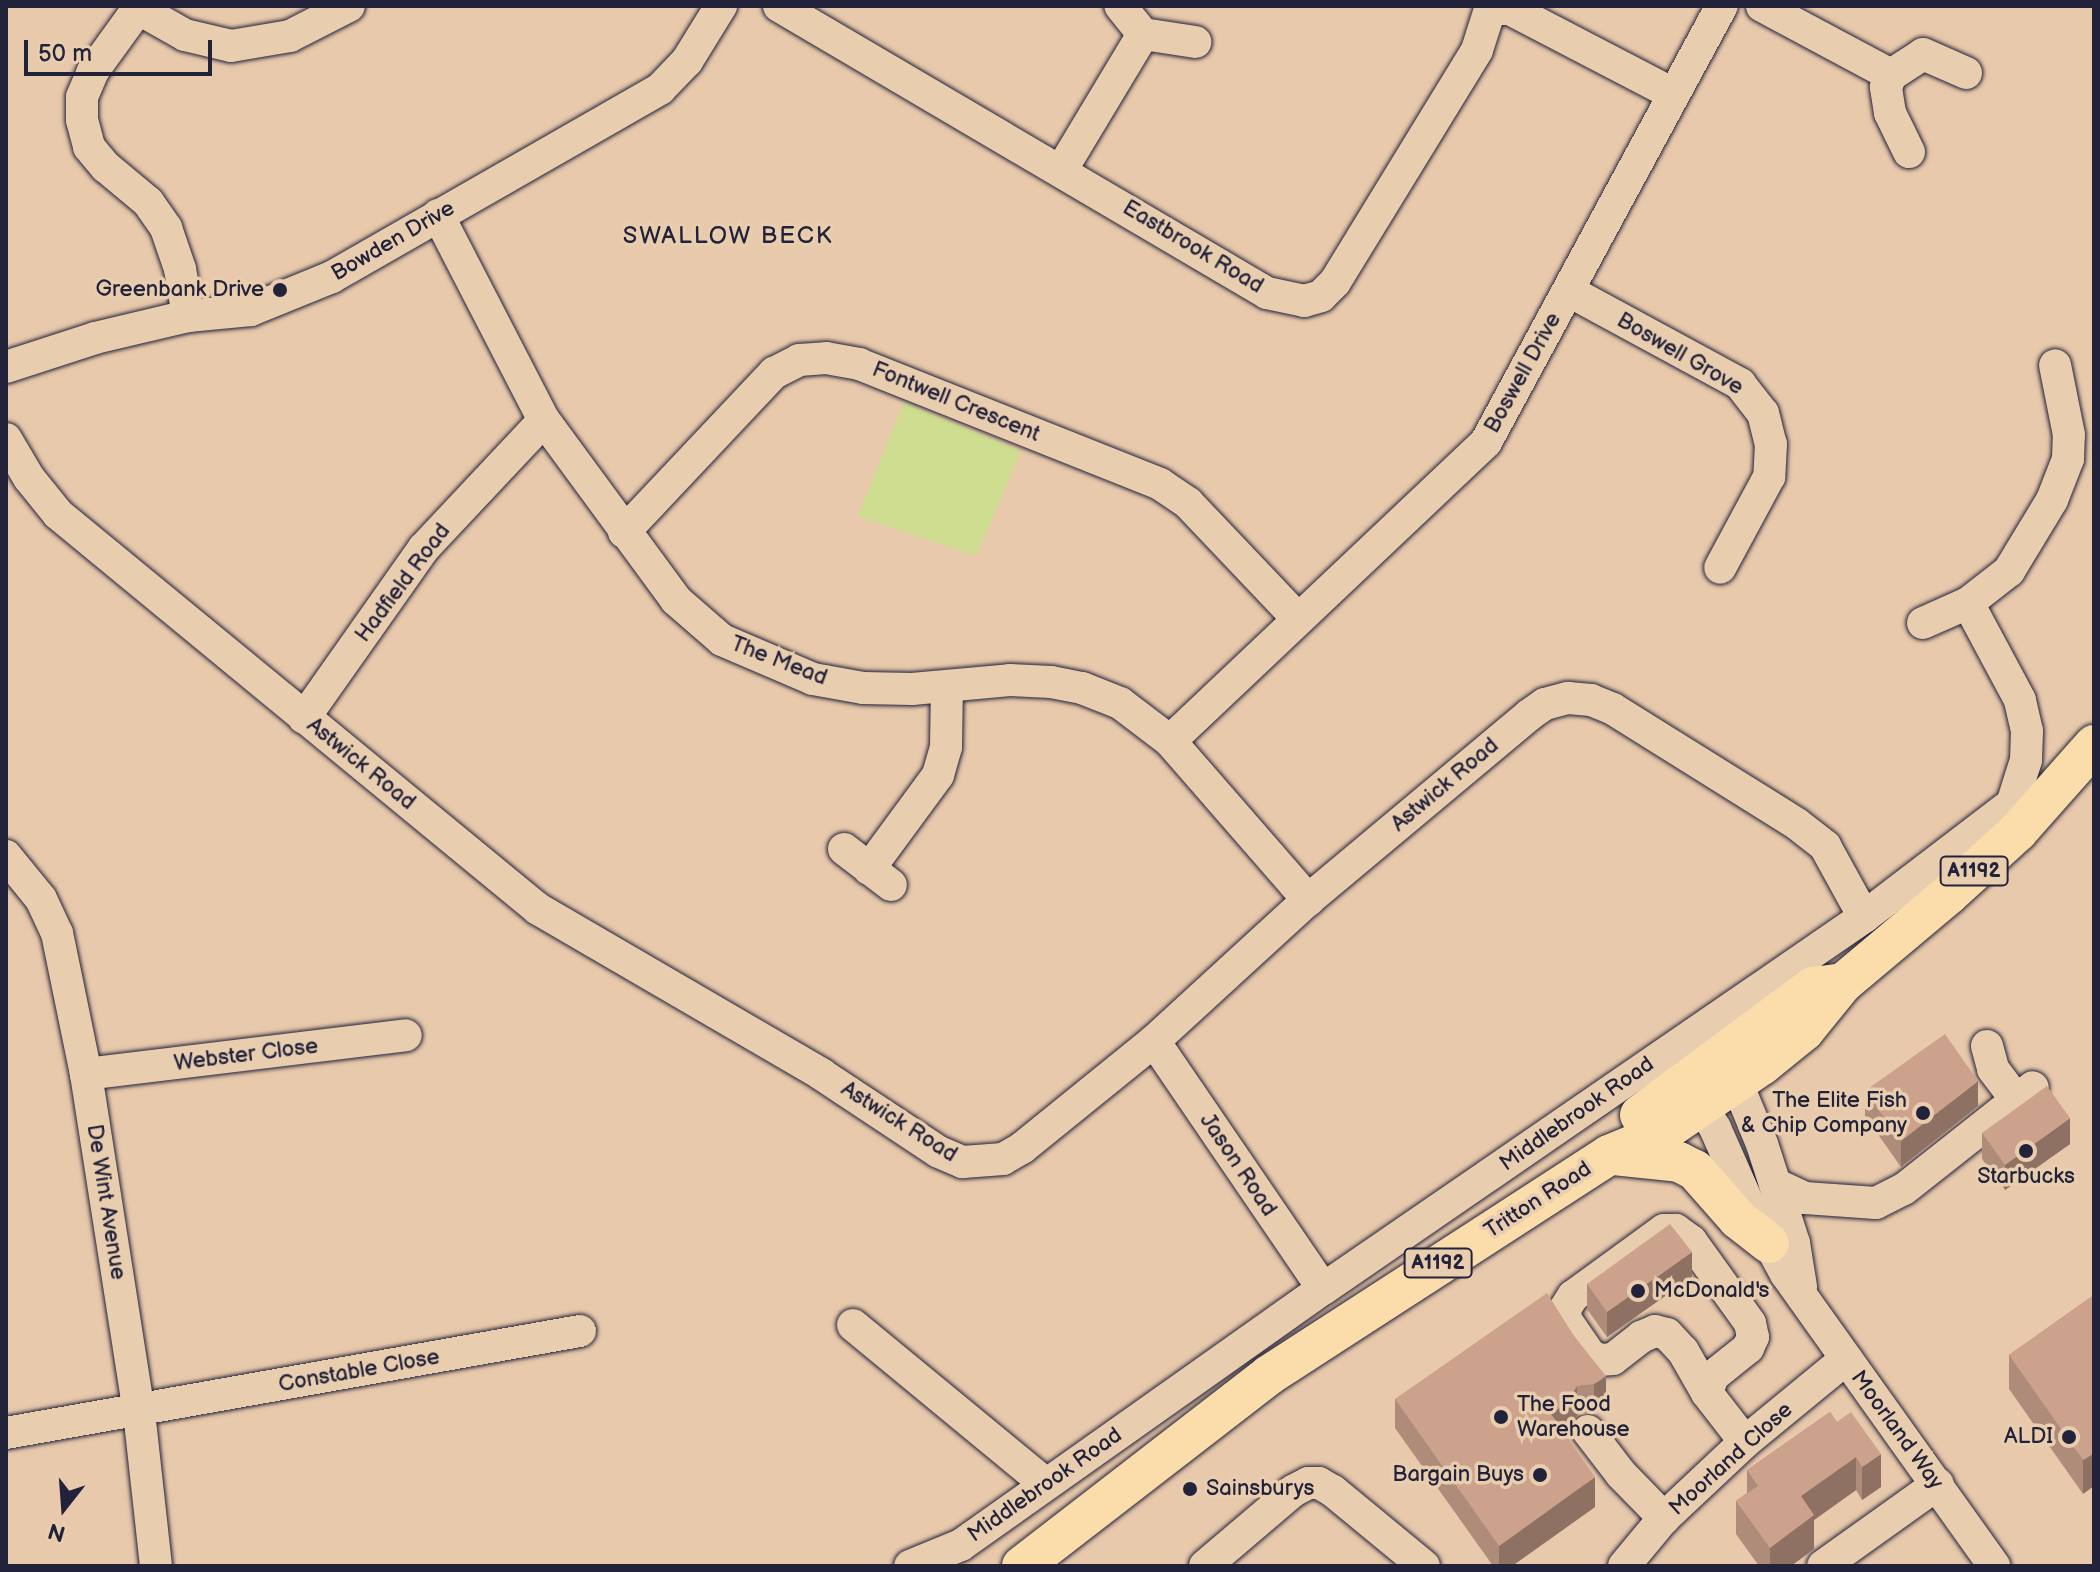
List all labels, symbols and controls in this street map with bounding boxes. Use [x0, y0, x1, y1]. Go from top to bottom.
scale bar [28, 24, 216, 74]
text: 50 m [38, 39, 92, 68]
street label: Bowden Drive [327, 195, 459, 287]
street label: Eastbrook Road [1118, 195, 1268, 299]
district label: SWALLOW BECK [623, 222, 833, 250]
place label: Greenbank Drive [96, 277, 264, 303]
marker: Greenbank Drive [271, 281, 289, 299]
street label: Boswell Grove [1612, 307, 1748, 401]
street label: Boswell Drive [1479, 308, 1567, 438]
street label: Fontwell Crescent [868, 356, 1044, 448]
street label: Hadfield Road [350, 519, 456, 647]
street label: The Mead [727, 631, 831, 691]
street label: Astwick Road [301, 712, 421, 816]
street label: Astwick Road [1386, 733, 1504, 837]
road number: A1192 [1938, 855, 2010, 887]
street label: Webster Close [172, 1033, 320, 1077]
street label: Middlebrook Road [1495, 1051, 1659, 1177]
street label: Astwick Road [836, 1076, 962, 1168]
place label: The Elite Fish & Chip Company [1741, 1087, 1907, 1138]
marker: The Elite Fish & Chip Company [1914, 1104, 1932, 1122]
street label: Jason Road [1194, 1109, 1282, 1221]
street label: De Wint Avenue [81, 1122, 131, 1282]
marker: Starbucks [2017, 1142, 2035, 1160]
street label: Tritton Road [1480, 1156, 1596, 1244]
place label: Starbucks [1977, 1164, 2075, 1190]
road number: A1192 [1402, 1247, 1474, 1279]
place label: McDonald's [1654, 1278, 1769, 1304]
marker: McDonald's [1629, 1282, 1647, 1300]
street label: Constable Close [276, 1344, 442, 1398]
street label: Moorland Way [1845, 1365, 1949, 1495]
place label: The Food Warehouse [1517, 1391, 1629, 1442]
street label: Moorland Close [1664, 1397, 1798, 1521]
marker: The Food Warehouse [1492, 1408, 1510, 1426]
street label: Middlebrook Road [963, 1422, 1127, 1548]
place label: ALDI [2004, 1424, 2053, 1450]
marker: ALDI [2060, 1428, 2078, 1446]
place label: Bargain Buys [1392, 1462, 1524, 1488]
marker: Bargain Buys [1531, 1466, 1549, 1484]
north arrow [24, 1468, 104, 1548]
place label: Sainsburys [1206, 1476, 1314, 1502]
marker: Sainsburys [1181, 1480, 1199, 1498]
text: N [45, 1516, 69, 1547]

